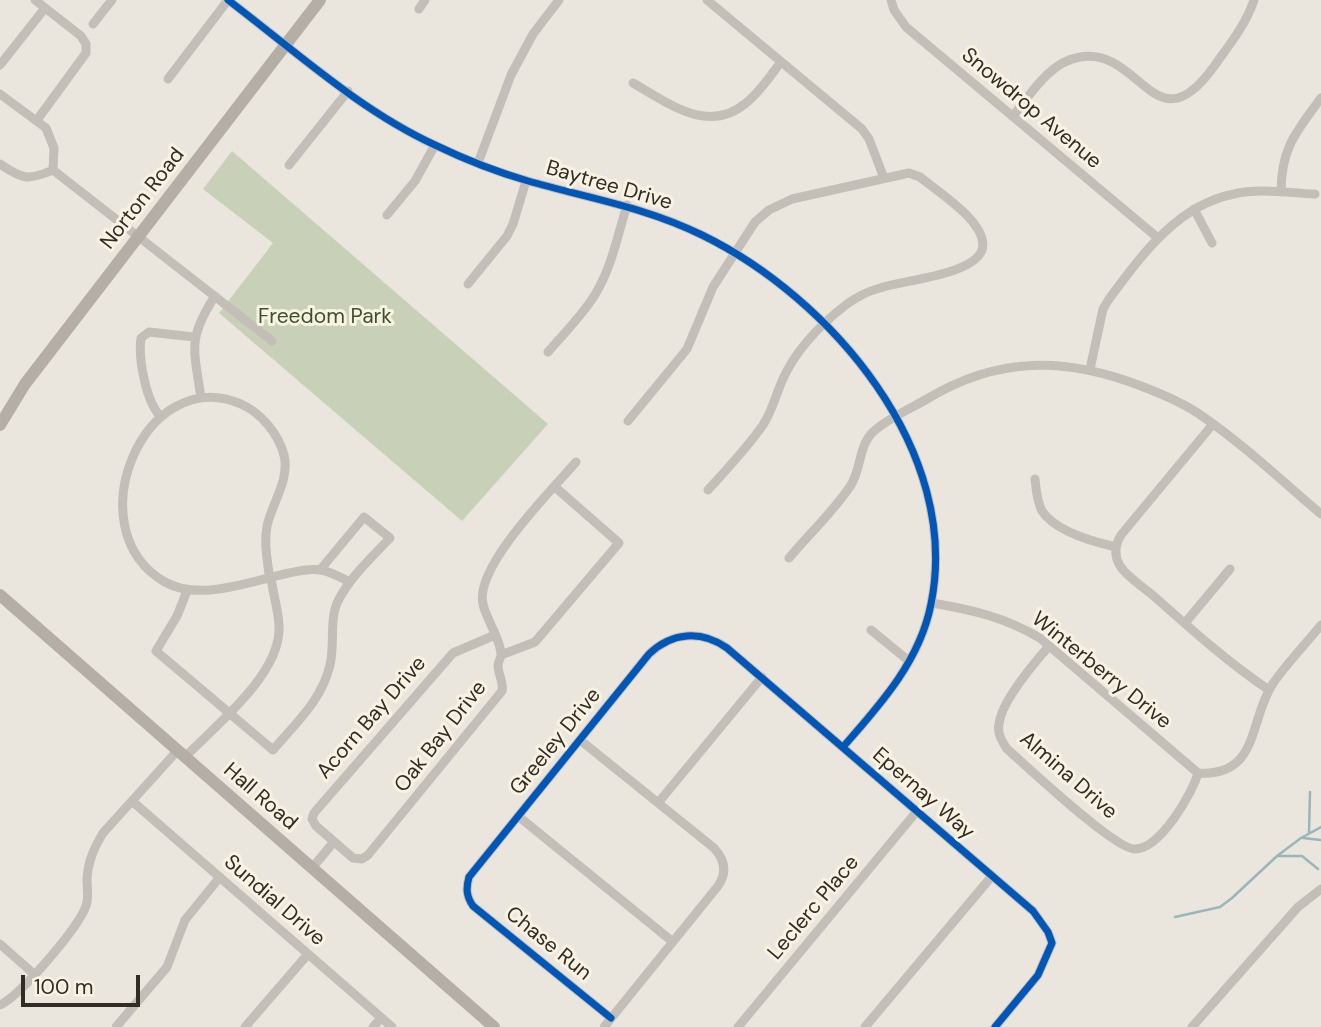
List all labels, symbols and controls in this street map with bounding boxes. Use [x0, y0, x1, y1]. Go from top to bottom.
street label: Snowdrop Avenue [956, 43, 1106, 175]
street label: Norton Road [96, 143, 190, 255]
street label: Baytree Drive [543, 156, 675, 216]
park label: Freedom Park [258, 304, 392, 330]
street label: Winterberry Drive [1026, 607, 1176, 735]
street label: Acorn Bay Drive [312, 652, 432, 784]
street label: Oak Bay Drive [390, 676, 492, 798]
street label: Greeley Drive [505, 683, 607, 801]
street label: Almina Drive [1014, 727, 1122, 825]
street label: Epernay Way [867, 743, 979, 845]
street label: Hall Road [218, 758, 302, 836]
street label: Sundial Drive [218, 850, 330, 952]
street label: Leclerc Place [763, 851, 865, 965]
street label: Chase Run [500, 902, 596, 986]
scale bar [24, 960, 144, 1004]
text: 100 m [34, 973, 94, 1001]

